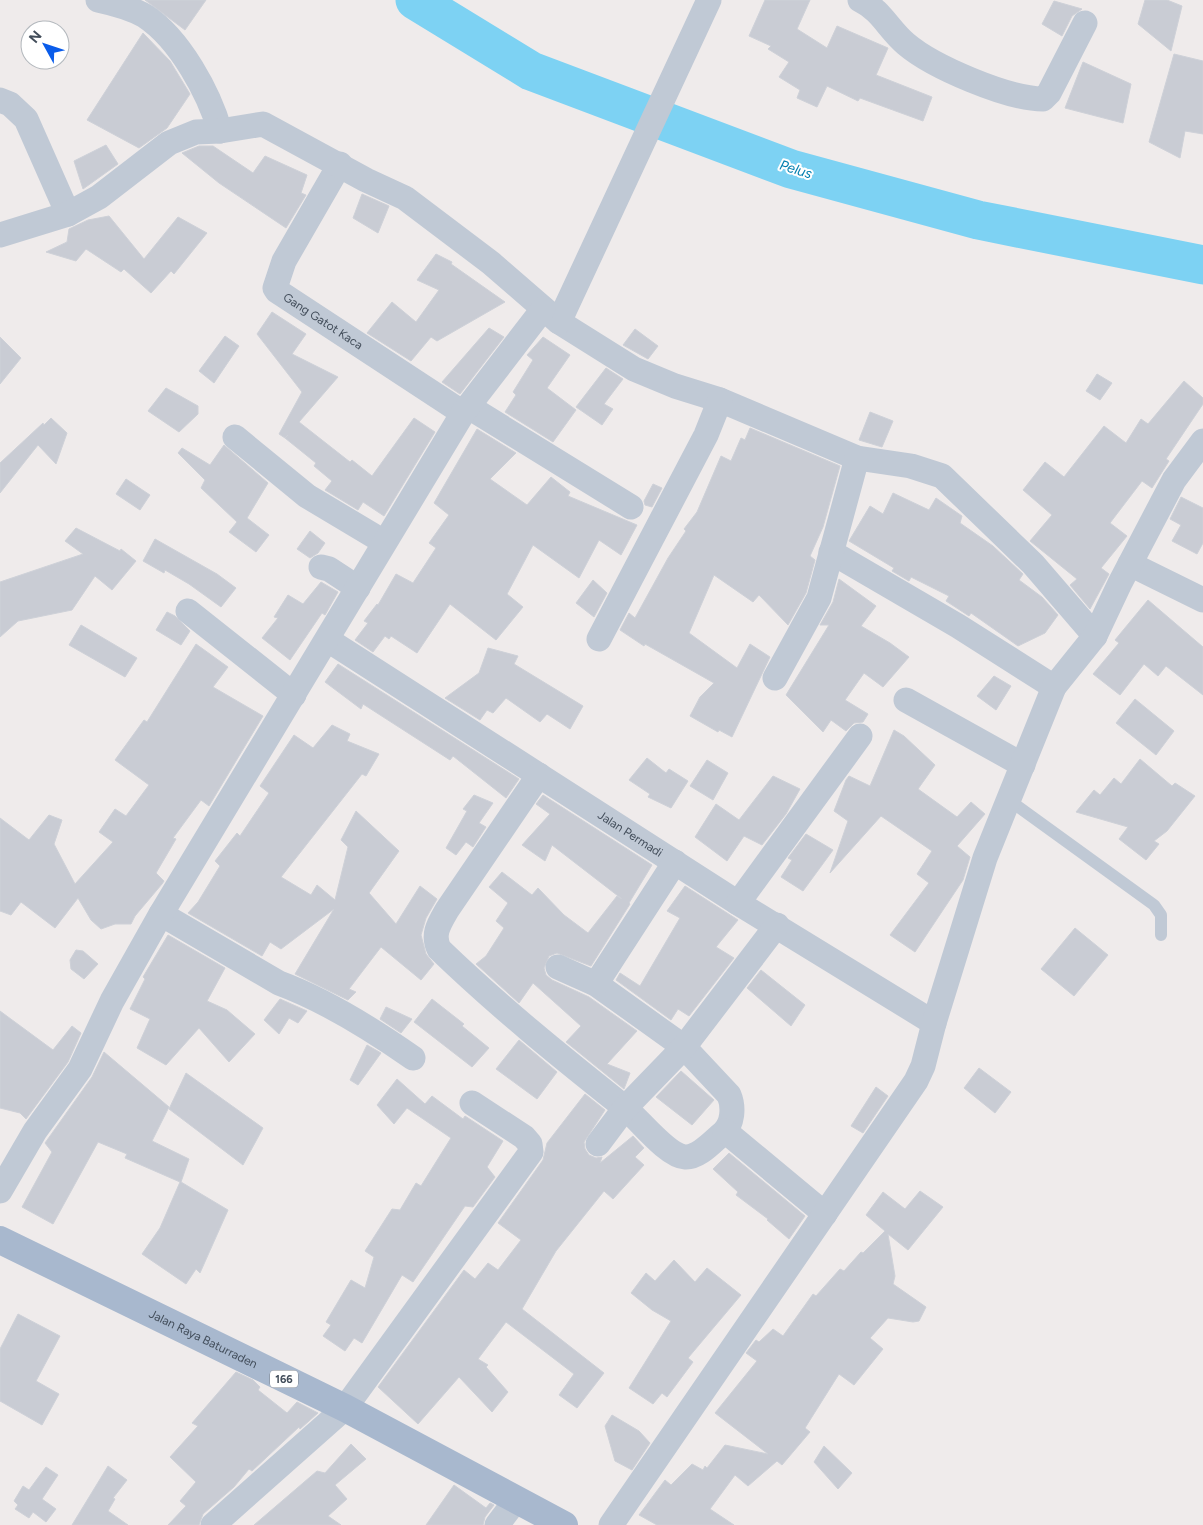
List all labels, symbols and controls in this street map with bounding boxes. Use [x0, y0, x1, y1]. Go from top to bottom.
north arrow [20, 20, 70, 70]
text: N [25, 27, 45, 47]
water label: Pelus [778, 157, 815, 183]
street label: Gang Gatot Kaca [281, 290, 365, 352]
street label: Jalan Permadi [595, 808, 665, 860]
street label: Jalan Raya Baturraden [147, 1307, 260, 1371]
road number: 166 [270, 1370, 298, 1388]

